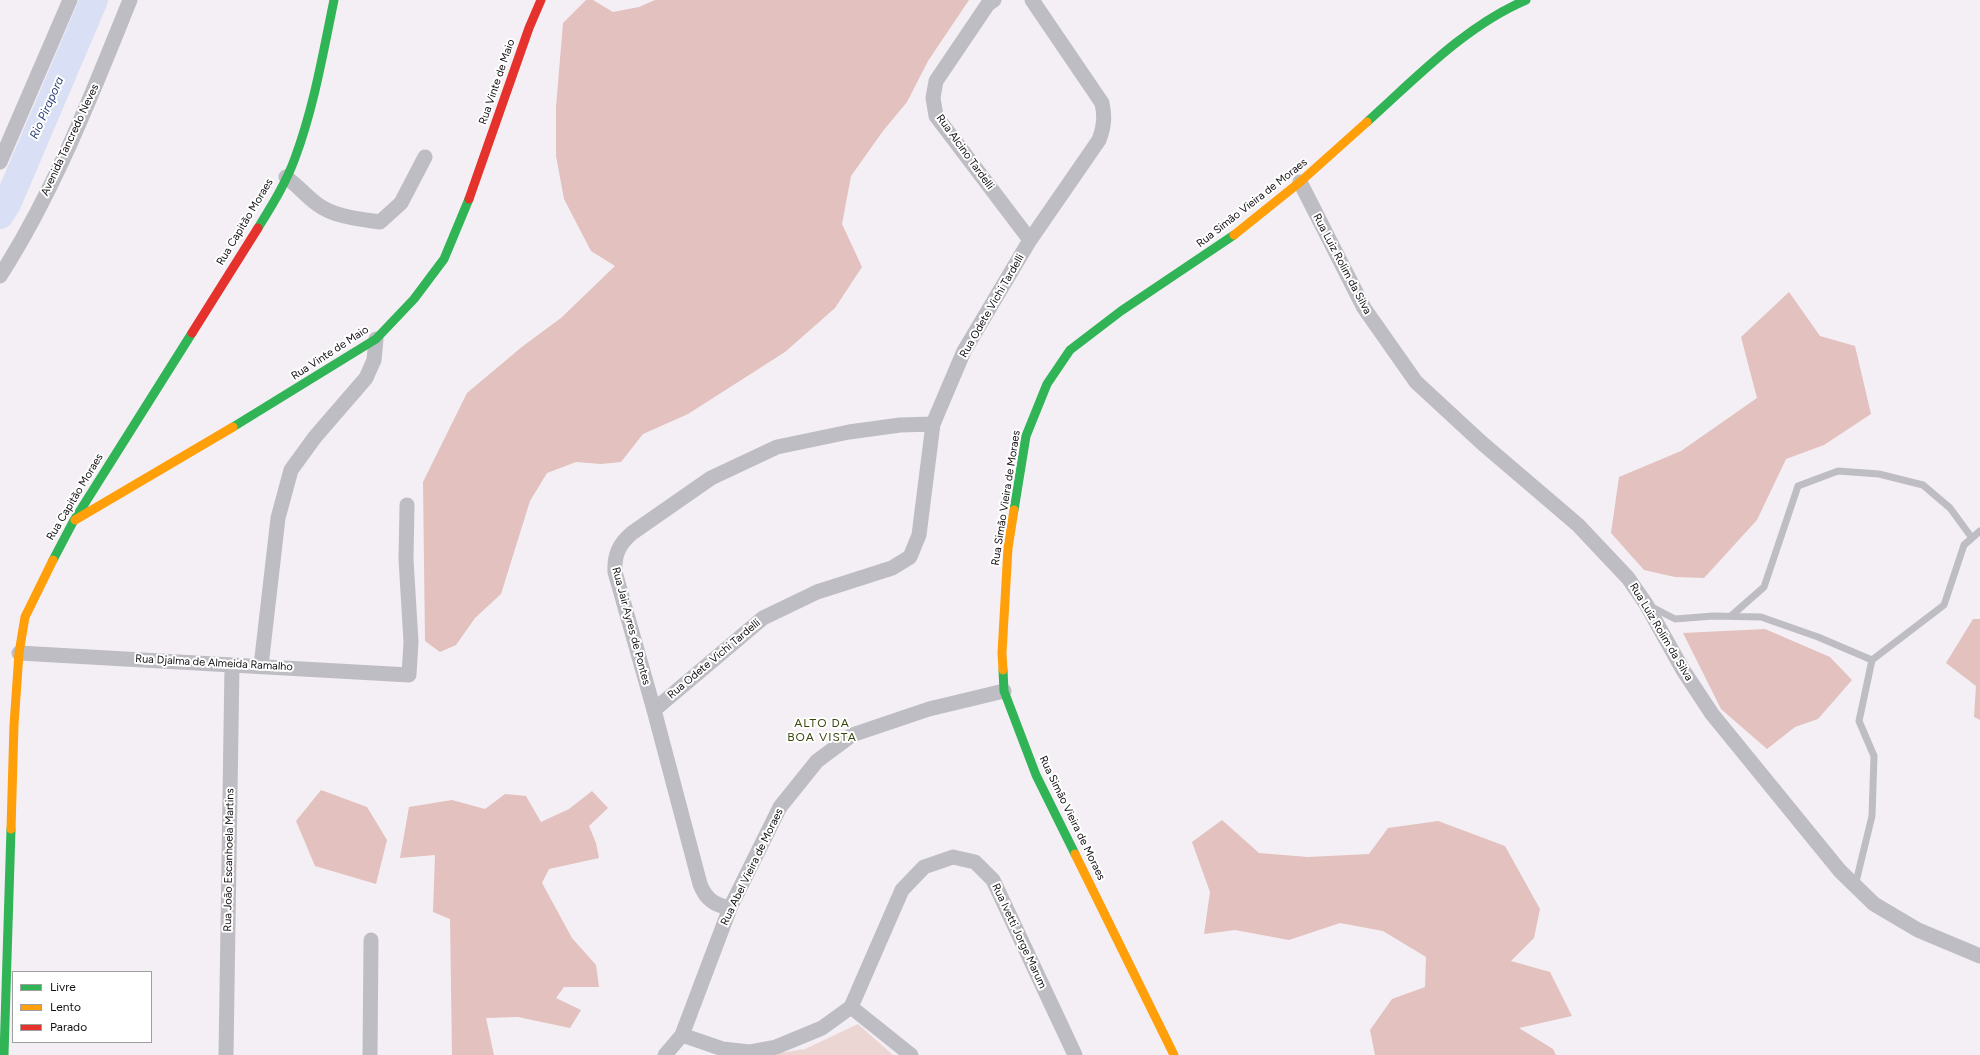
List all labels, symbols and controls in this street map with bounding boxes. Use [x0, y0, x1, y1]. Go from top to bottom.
street label: Rua Vinte de Maio [476, 38, 518, 126]
water label: Rio Pirapora [27, 75, 67, 141]
street label: Avenida Tancredo Neves [38, 82, 102, 198]
street label: Rua Alcino Tardelli [933, 112, 997, 192]
street label: Rua Simão Vieira de Moraes [1194, 156, 1310, 250]
street label: Rua Capitão Moraes [214, 176, 276, 268]
street label: Rua Luiz Rolim da Silva [1310, 212, 1374, 316]
street label: Rua Odete Vichi Tardelli [957, 252, 1027, 360]
street label: Rua Vinte de Maio [289, 323, 371, 383]
street label: Rua Simão Vieira de Moraes [989, 429, 1023, 567]
street label: Rua Capitão Moraes [44, 451, 106, 543]
street label: Rua Jair Ayres de Pontes [609, 566, 653, 686]
street label: Rua Luiz Rolim da Silva [1627, 581, 1695, 683]
street label: Rua Odete Vichi Tardelli [665, 616, 763, 702]
street label: Rua Djalma de Almeida Ramalho [135, 652, 293, 674]
district label: ALTO DA BOA VISTA [787, 716, 857, 744]
street label: Rua Simão Vieira de Moraes [1036, 754, 1108, 882]
street label: Rua João Escanhoela Martins [221, 788, 237, 932]
street label: Rua Abel Vieira de Moraes [718, 806, 786, 928]
street label: Rua Ivetti Jorge Marum [989, 881, 1049, 991]
legend [12, 971, 152, 1043]
text: Livre [50, 980, 76, 994]
text: Lento [50, 1000, 81, 1014]
text: Parado [50, 1020, 87, 1034]

